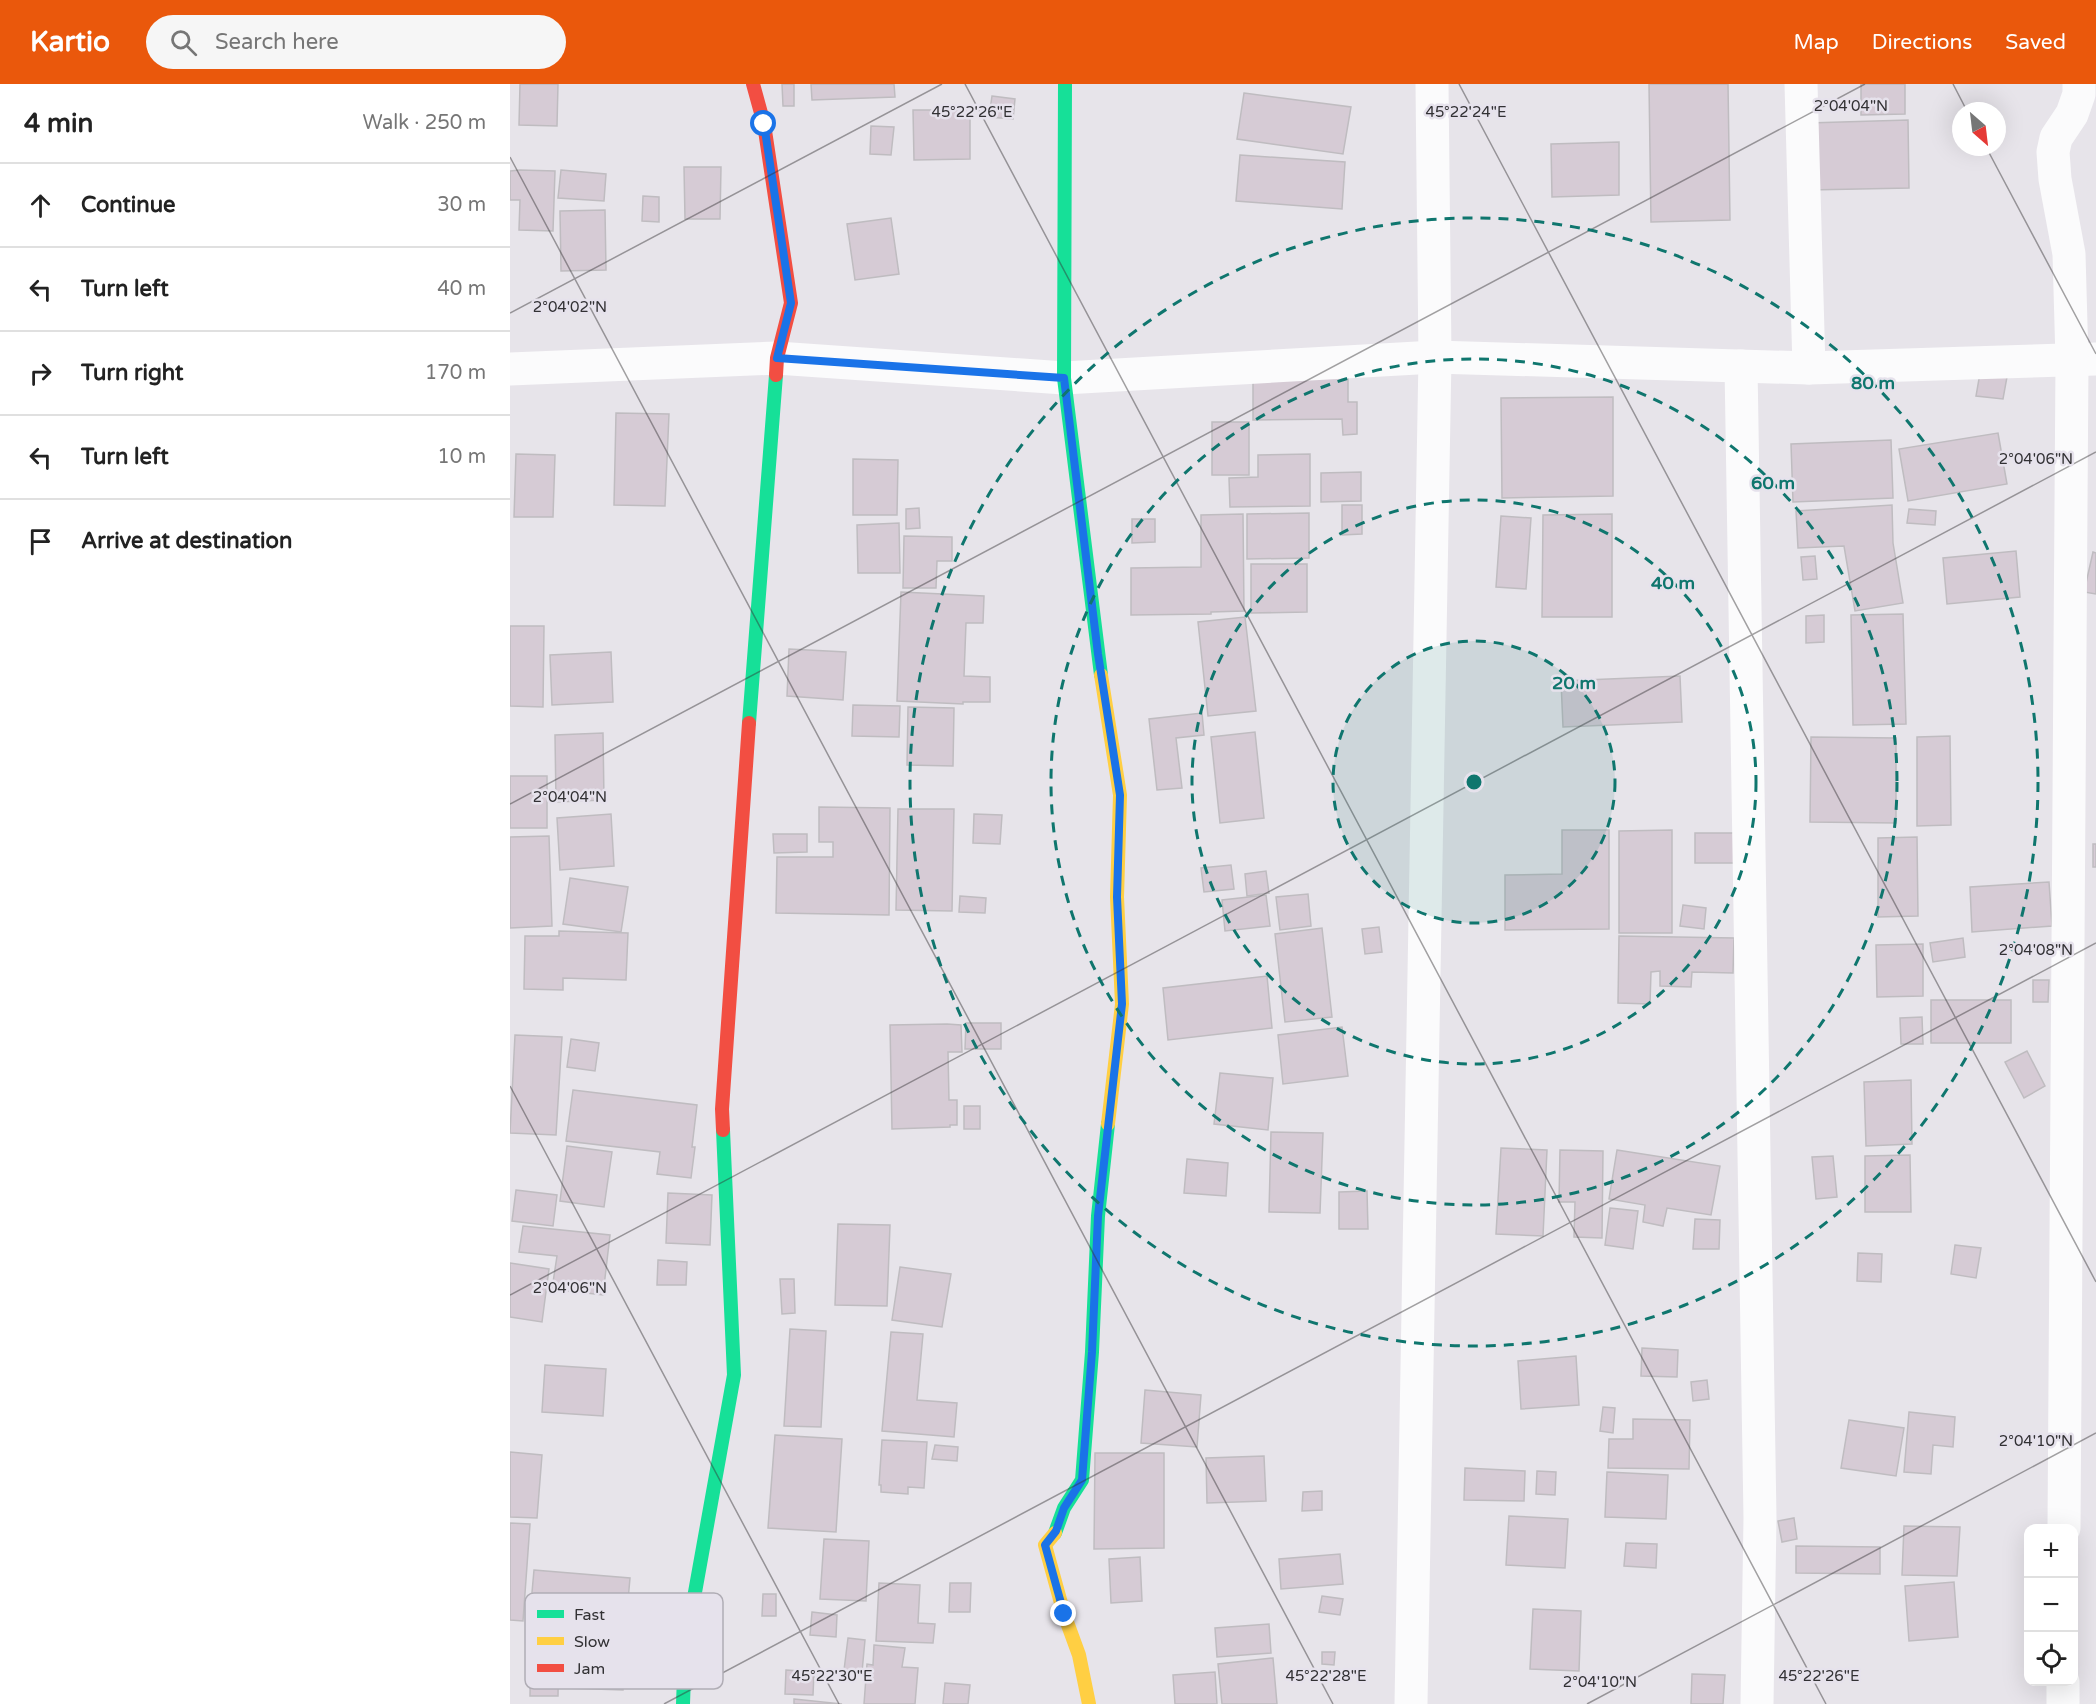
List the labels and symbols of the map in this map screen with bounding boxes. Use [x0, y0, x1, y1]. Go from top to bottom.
text: 2°04'04"N [1814, 97, 1888, 115]
north arrow [1952, 102, 2006, 156]
text: 45°22'26"E [932, 103, 1012, 121]
text: 45°22'24"E [1426, 103, 1506, 121]
route start [750, 110, 776, 136]
text: 2°04'02"N [533, 298, 607, 316]
text: 80 m [1851, 372, 1895, 394]
text: 2°04'06"N [1999, 450, 2073, 468]
text: 60 m [1751, 472, 1795, 494]
text: 40 m [1651, 572, 1695, 594]
text: 20 m [1552, 672, 1596, 694]
centre of rings [1464, 772, 1484, 792]
text: 2°04'04"N [533, 788, 607, 806]
text: 2°04'08"N [1999, 941, 2073, 959]
text: 2°04'06"N [533, 1279, 607, 1297]
text: 2°04'10"N [1999, 1432, 2073, 1450]
legend [525, 1593, 723, 1689]
route end [1050, 1600, 1076, 1626]
text: Fast [574, 1605, 605, 1625]
text: Slow [574, 1632, 610, 1652]
text: Jam [574, 1659, 605, 1679]
text: 45°22'30"E [792, 1667, 872, 1685]
text: 45°22'28"E [1286, 1667, 1366, 1685]
text: 45°22'26"E [1779, 1667, 1859, 1685]
text: 2°04'10"N [1563, 1673, 1637, 1691]

